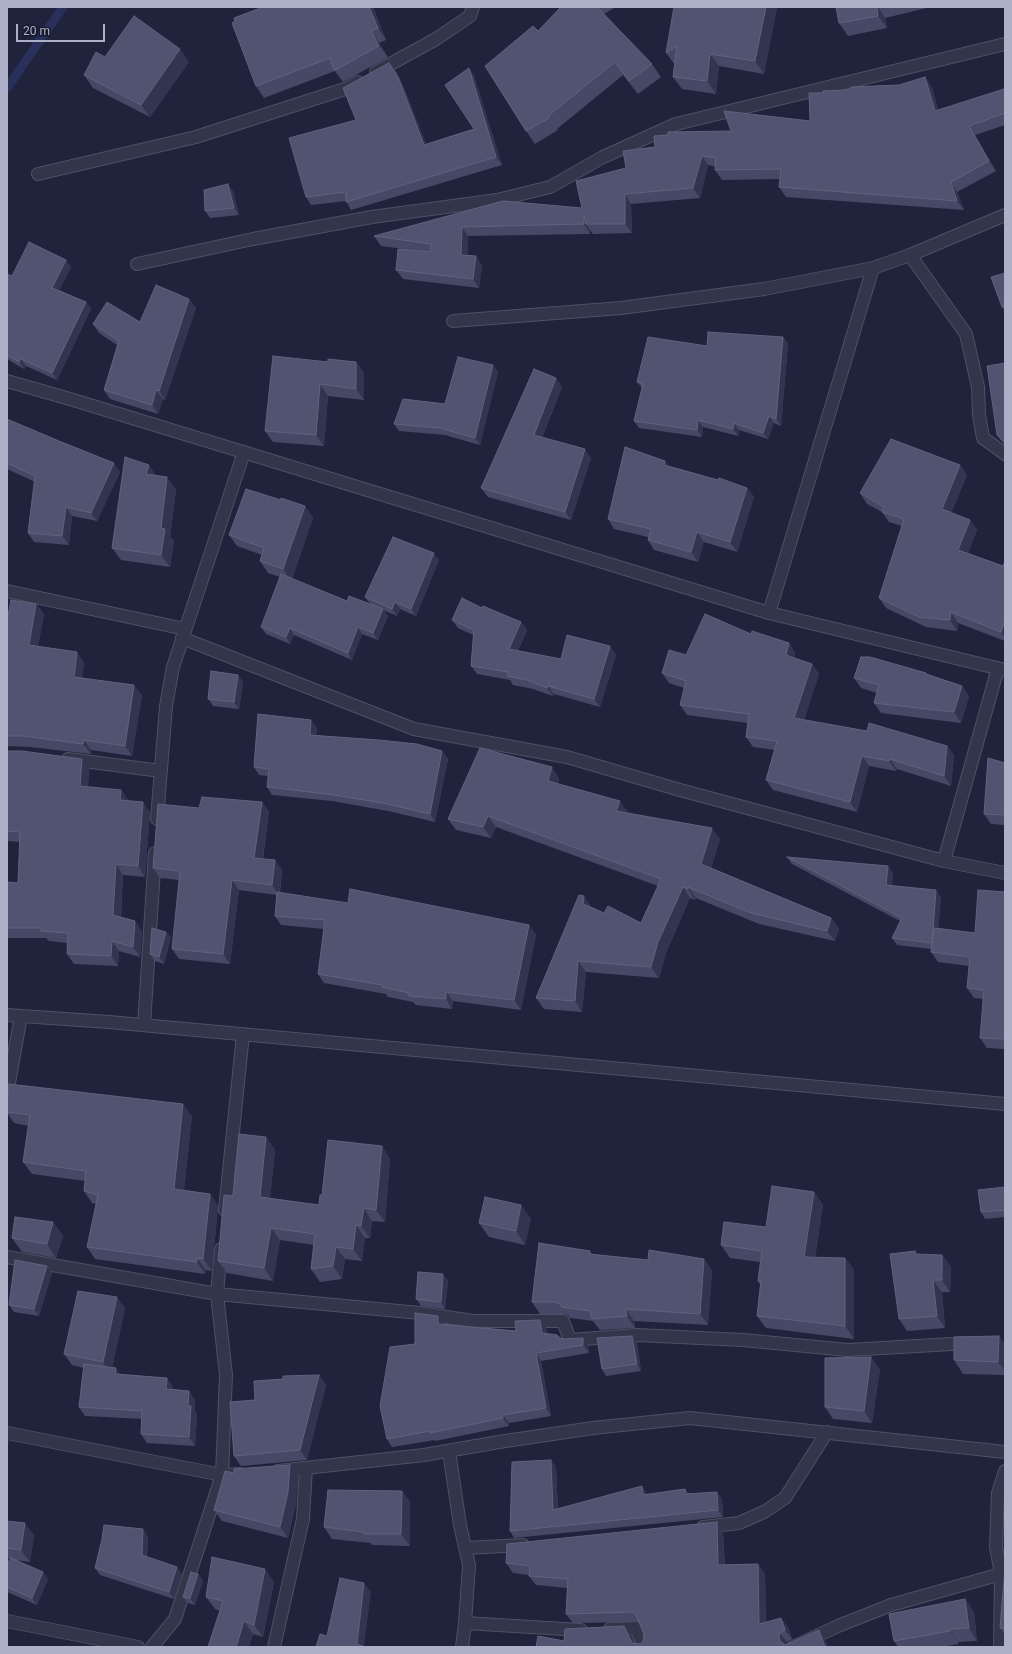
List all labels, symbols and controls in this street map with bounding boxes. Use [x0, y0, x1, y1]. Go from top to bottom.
scale bar [18, 16, 107, 42]
text: 20 m [23, 24, 50, 38]

